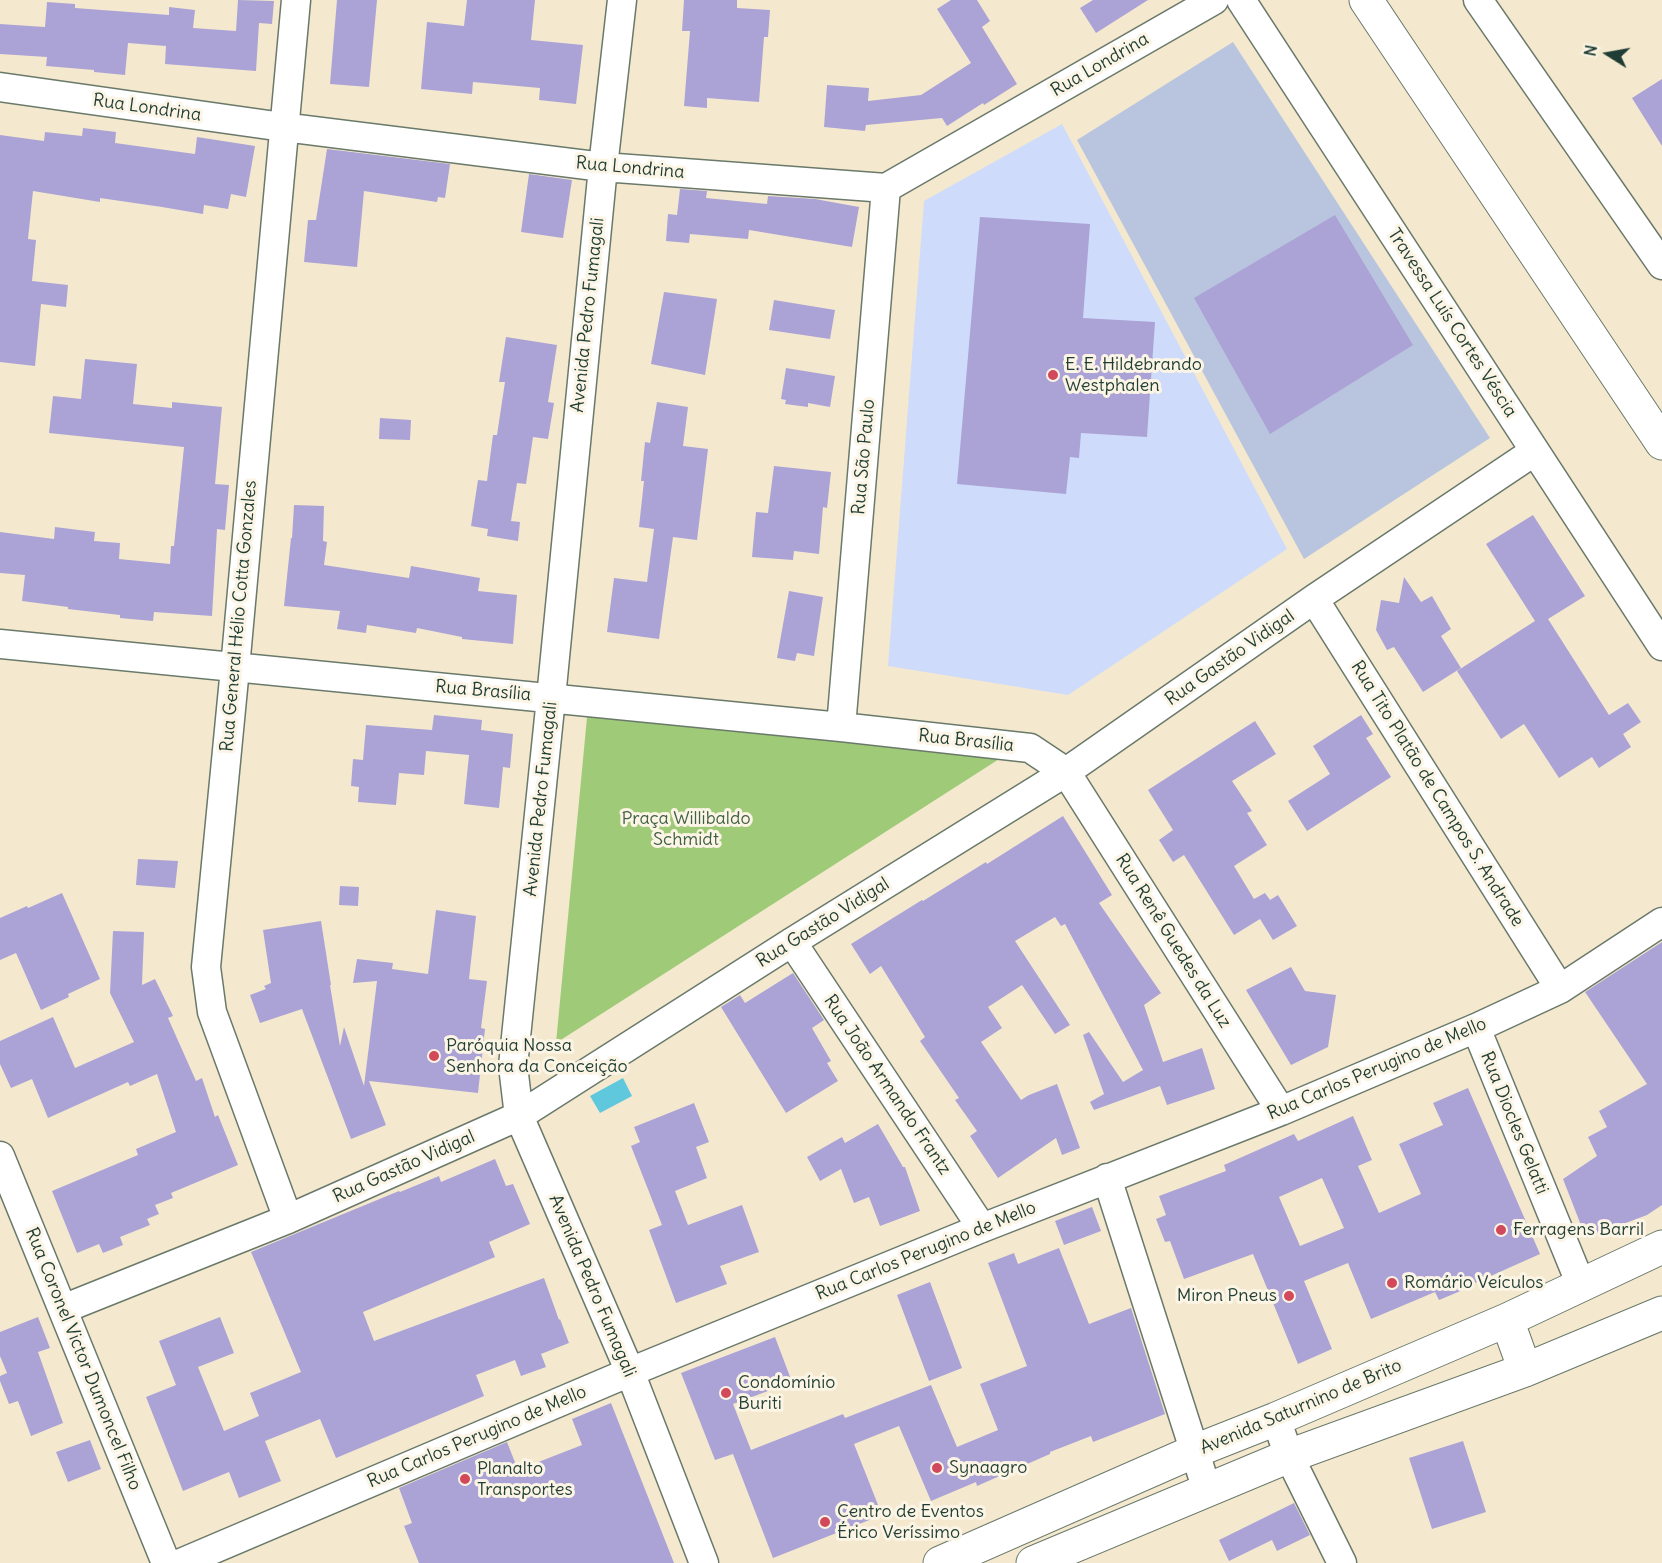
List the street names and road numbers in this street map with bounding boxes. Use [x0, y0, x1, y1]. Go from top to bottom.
street label: Rua Londrina [1047, 28, 1153, 102]
street label: Rua Londrina [91, 90, 203, 126]
street label: Rua Londrina [575, 152, 685, 184]
street label: Avenida Pedro Fumagali [567, 216, 609, 414]
street label: Travessa Luís Cortes Véscia [1383, 225, 1521, 421]
street label: Rua São Paulo [848, 398, 880, 516]
street label: Rua General Hélio Cotta Gonzales [216, 479, 262, 753]
street label: Rua Gastão Vidigal [1161, 605, 1299, 711]
street label: Rua Tito Platão de Campos S. Andrade [1346, 657, 1528, 931]
street label: Rua Brasília [434, 676, 532, 706]
street label: Avenida Pedro Fumagali [520, 700, 562, 898]
street label: Rua Brasília [917, 725, 1015, 757]
street label: Rua Renê Guedes da Luz [1111, 850, 1235, 1032]
street label: Rua Gastão Vidigal [753, 873, 893, 973]
street label: Rua João Armando Frantz [819, 991, 955, 1179]
street label: Rua Carlos Perugino de Mello [1264, 1013, 1490, 1125]
street label: Rua Diocles Gelatti [1476, 1049, 1552, 1197]
street label: Rua Gastão Vidigal [330, 1126, 478, 1208]
street label: Avenida Pedro Fumagali [544, 1192, 640, 1380]
street label: Rua Carlos Perugino de Mello [813, 1197, 1039, 1305]
street label: Rua Coronel Victor Dumoncel Filho [20, 1225, 146, 1493]
street label: Avenida Saturnino de Brito [1197, 1355, 1405, 1459]
street label: Rua Carlos Perugino de Mello [364, 1381, 590, 1493]

